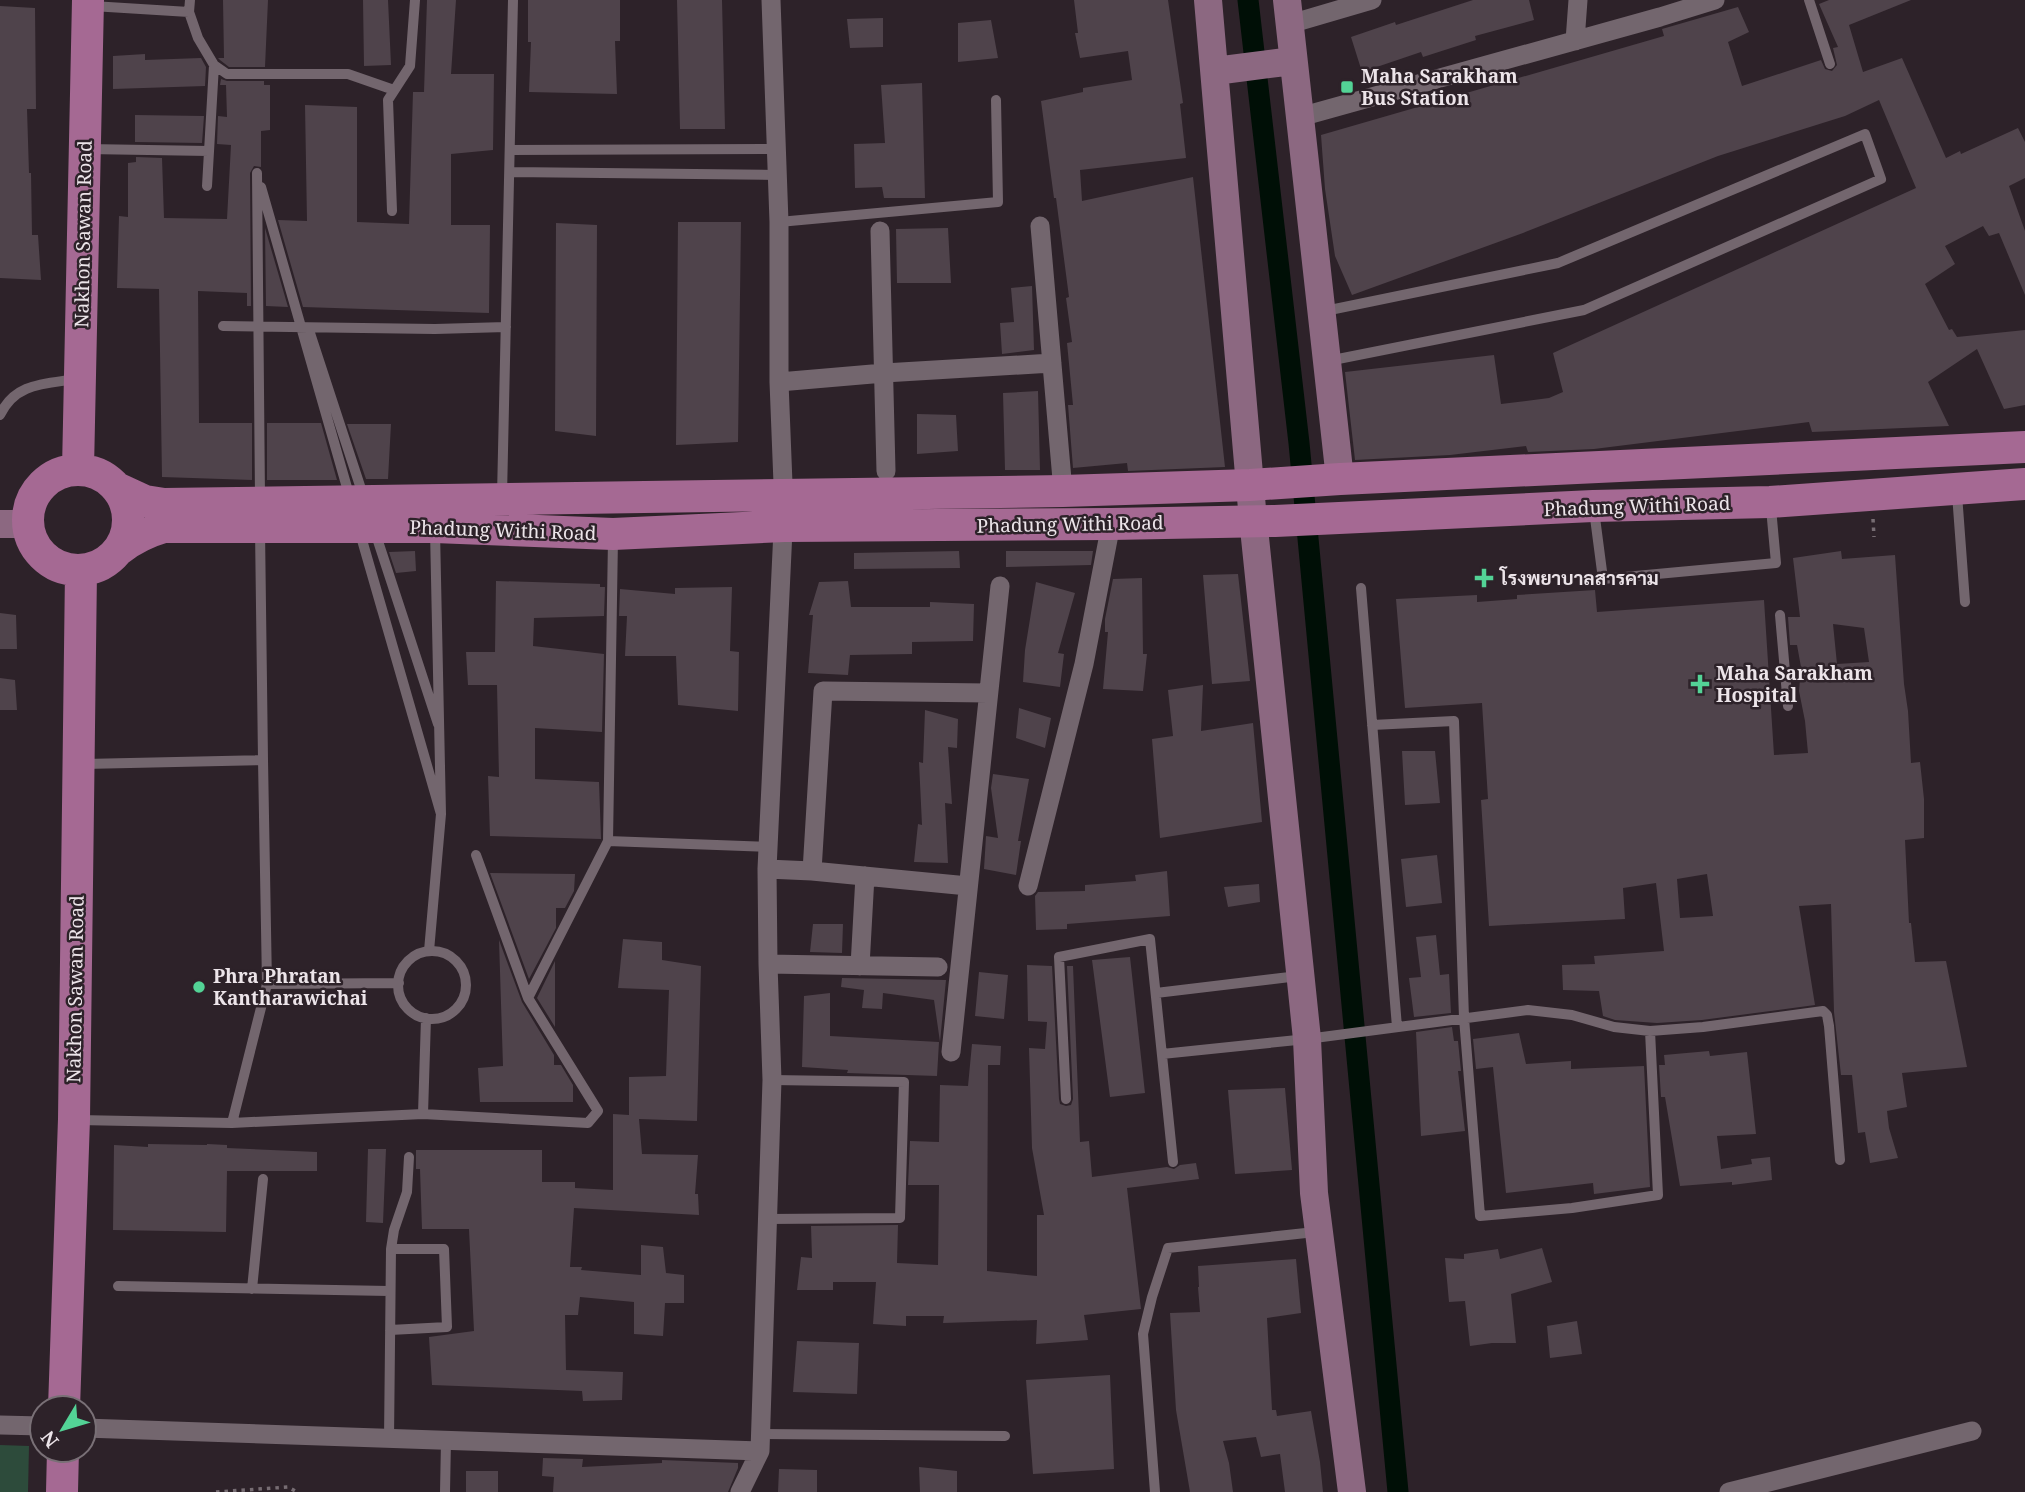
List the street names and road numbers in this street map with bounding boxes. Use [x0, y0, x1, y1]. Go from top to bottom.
street label: Nakhon Sawan Road [68, 140, 98, 328]
street label: Phadung Withi Road [1543, 490, 1731, 522]
street label: Phadung Withi Road [976, 509, 1164, 539]
street label: Phadung Withi Road [409, 514, 597, 546]
street label: Nakhon Sawan Road [60, 895, 90, 1083]

